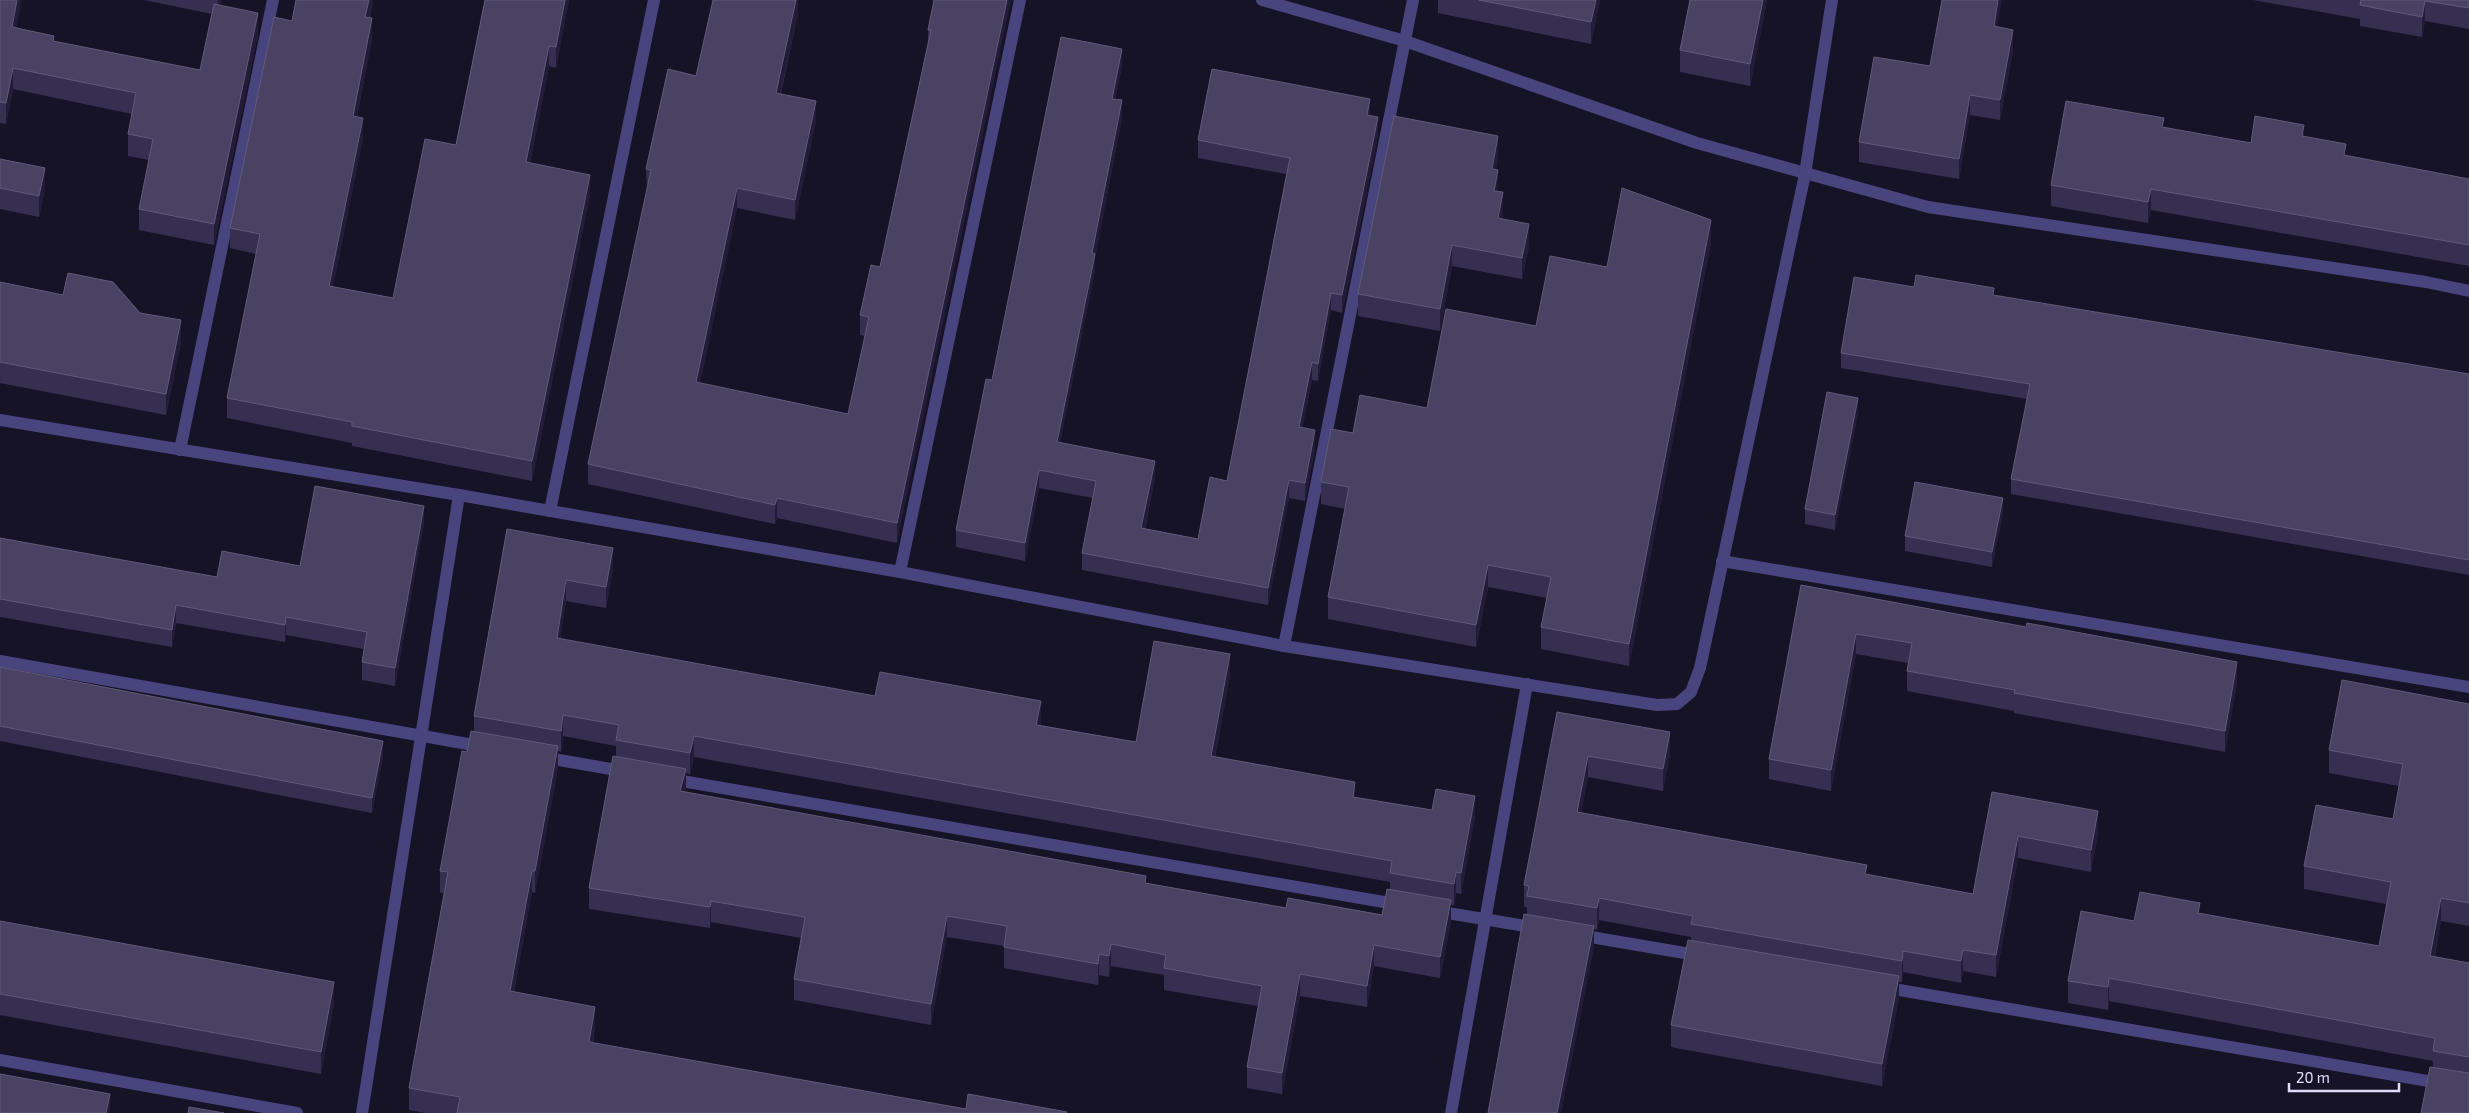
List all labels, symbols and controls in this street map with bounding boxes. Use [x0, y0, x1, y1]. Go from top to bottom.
scale bar [2289, 1060, 2399, 1092]
text: 20 m [2296, 1068, 2330, 1086]

